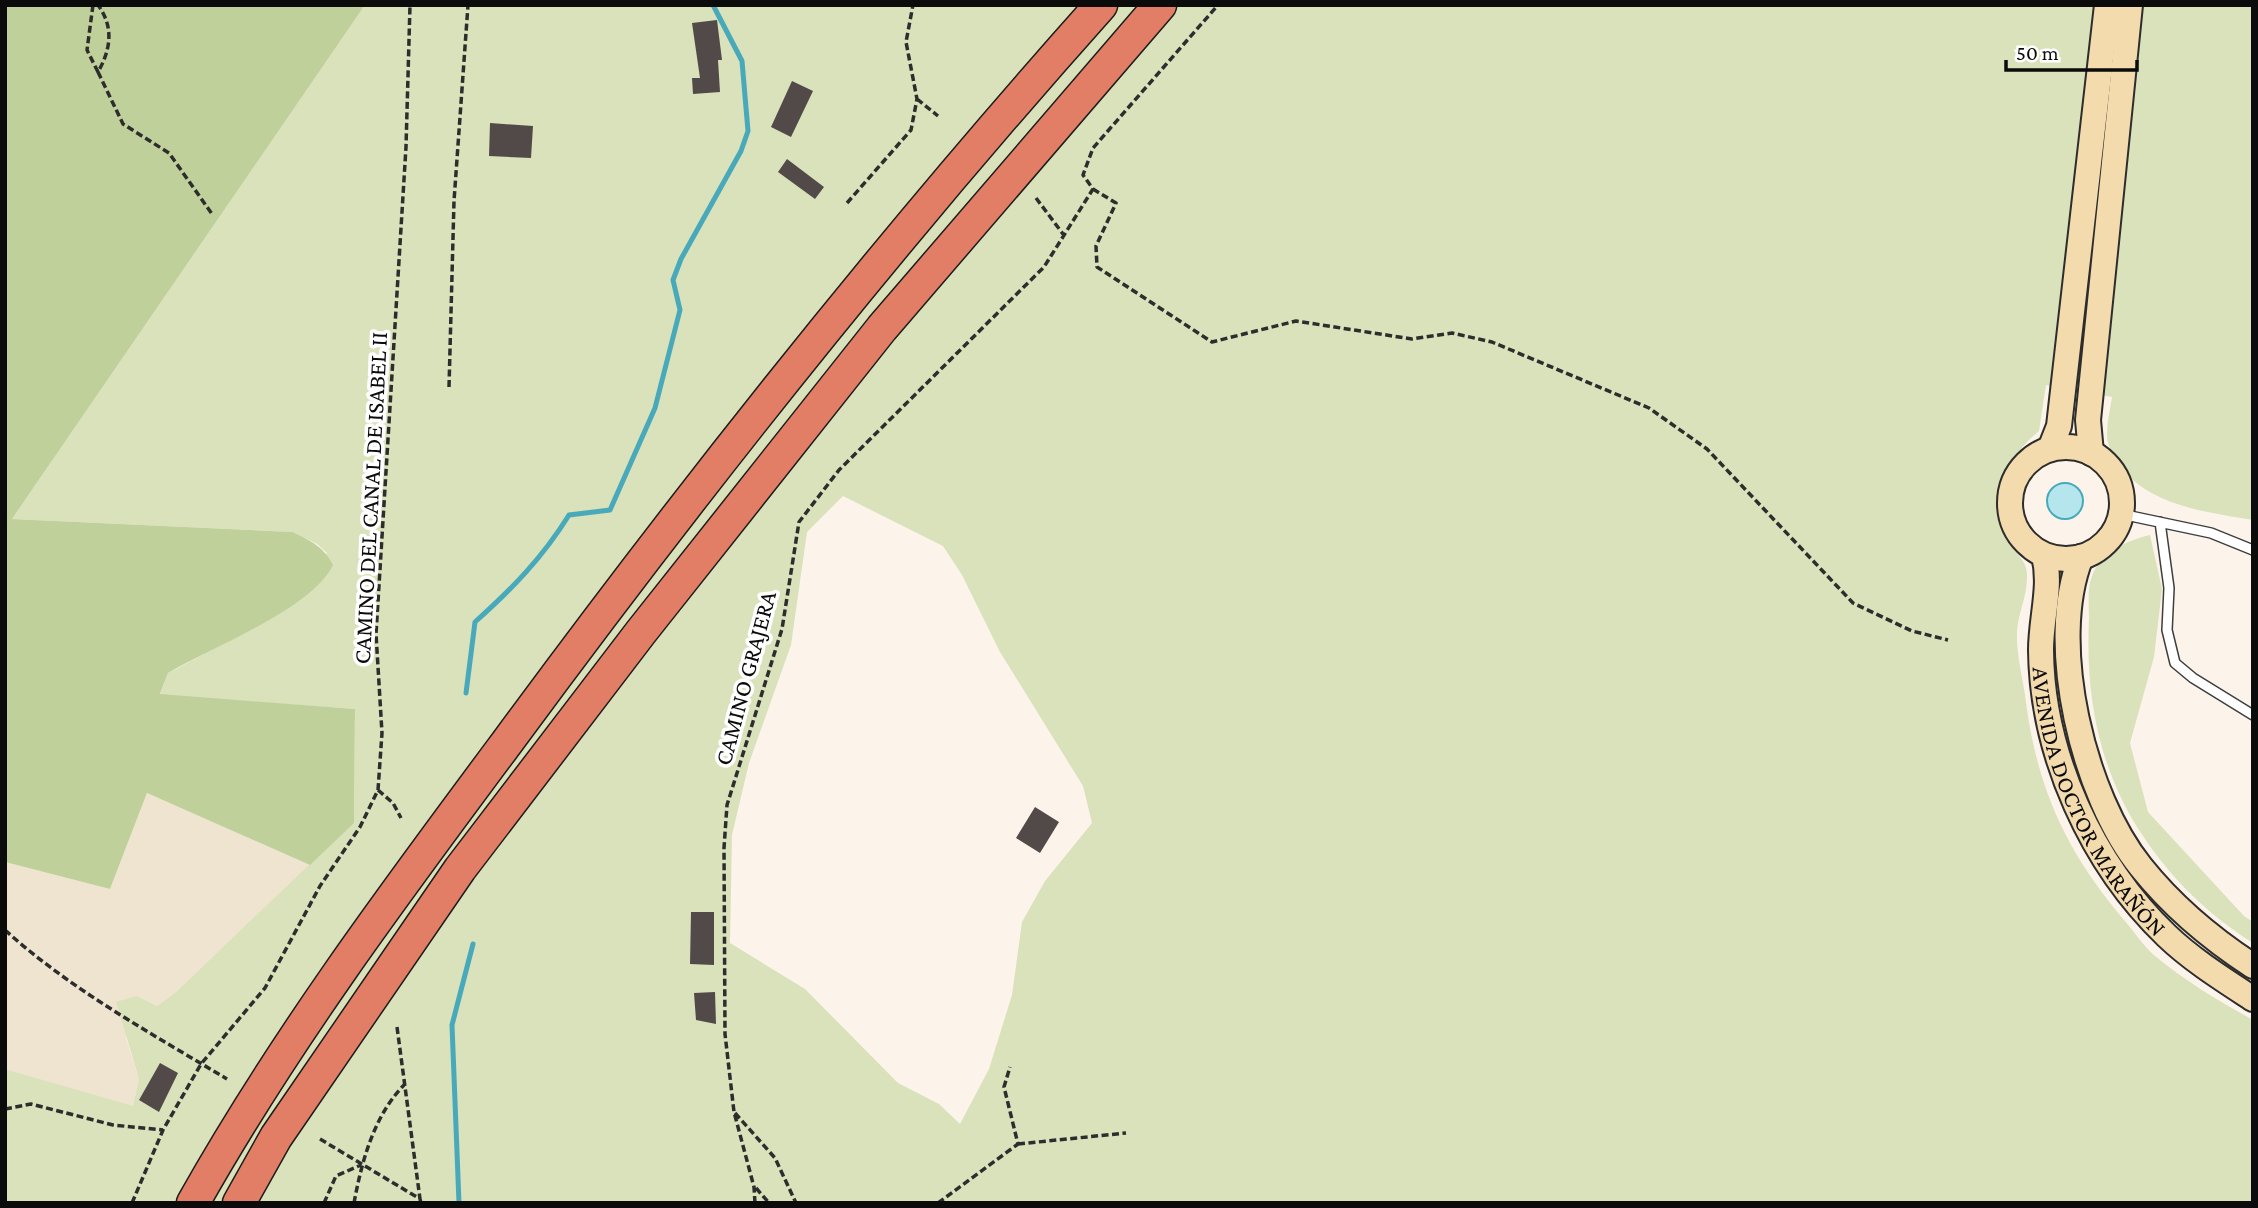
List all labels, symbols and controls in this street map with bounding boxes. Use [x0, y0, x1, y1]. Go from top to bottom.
scale bar [2006, 28, 2137, 72]
text: 50 m [2016, 41, 2059, 65]
street label: CAMINO DEL CANAL DE ISABEL II [348, 331, 392, 665]
street label: CAMINO GRAJERA [709, 588, 781, 768]
street label: AVENIDA DOCTOR MARAÑÓN [2028, 666, 2172, 941]

